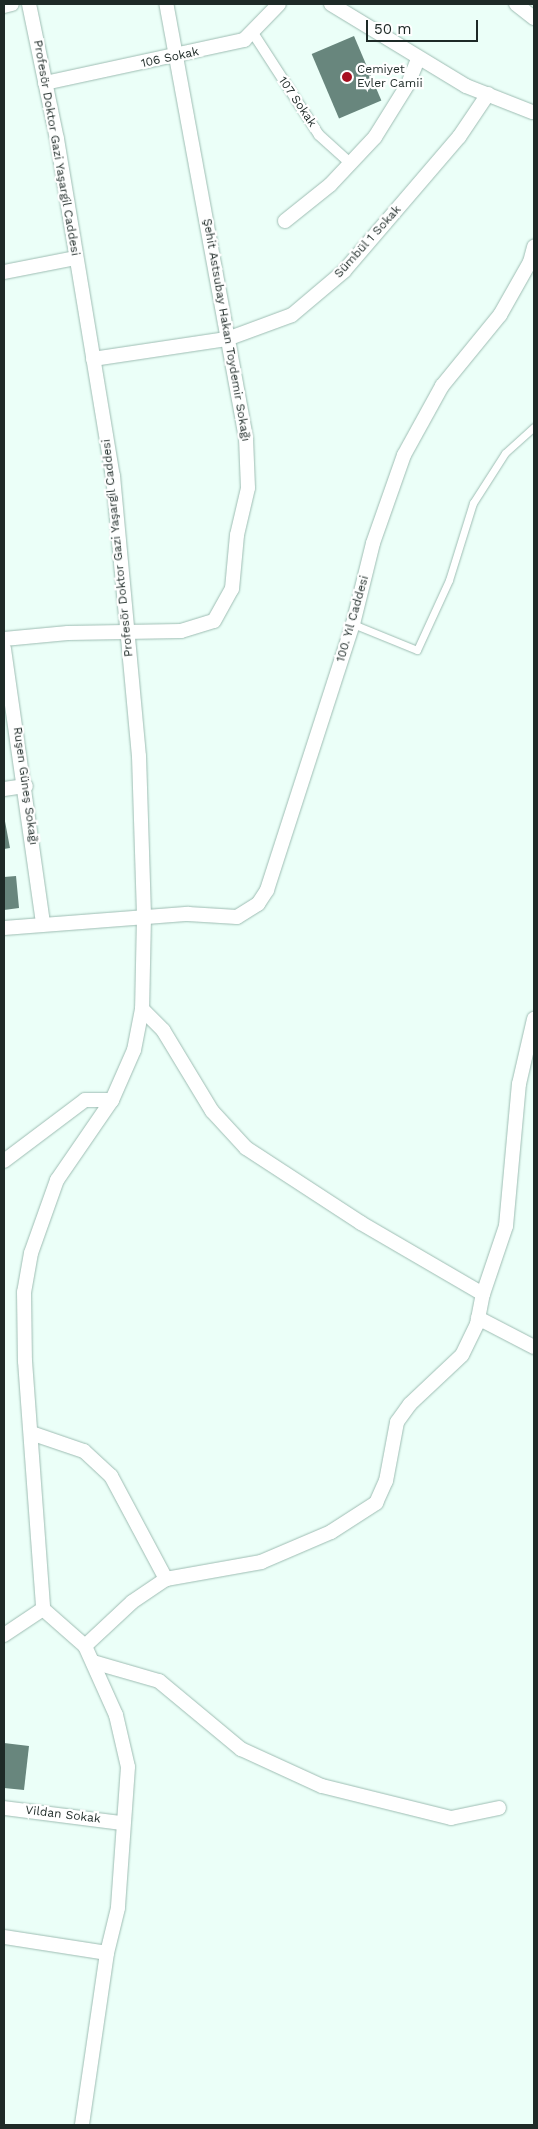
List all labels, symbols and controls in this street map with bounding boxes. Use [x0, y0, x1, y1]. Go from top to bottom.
scale bar [368, 10, 480, 42]
text: 50 m [374, 20, 411, 38]
street label: Profesör Doktor Gazi Yaşargil Caddesi [30, 38, 82, 258]
street label: 106 Sokak [140, 45, 200, 71]
place label: Cemiyet Evler Camii [357, 63, 423, 91]
marker: Cemiyet Evler Camii [341, 71, 353, 83]
street label: 107 Sokak [275, 74, 319, 130]
street label: Sümbül 1 Sokak [331, 203, 405, 281]
street label: Şehit Astsubay Hakan Toydemir Sokağı [199, 217, 253, 443]
street label: Profesör Doktor Gazi Yaşargil Caddesi [99, 438, 137, 658]
street label: 100. Yıl Caddesi [334, 574, 372, 664]
street label: Ruşen Güneş Sokağı [10, 726, 40, 846]
street label: Vildan Sokak [25, 1803, 101, 1827]

